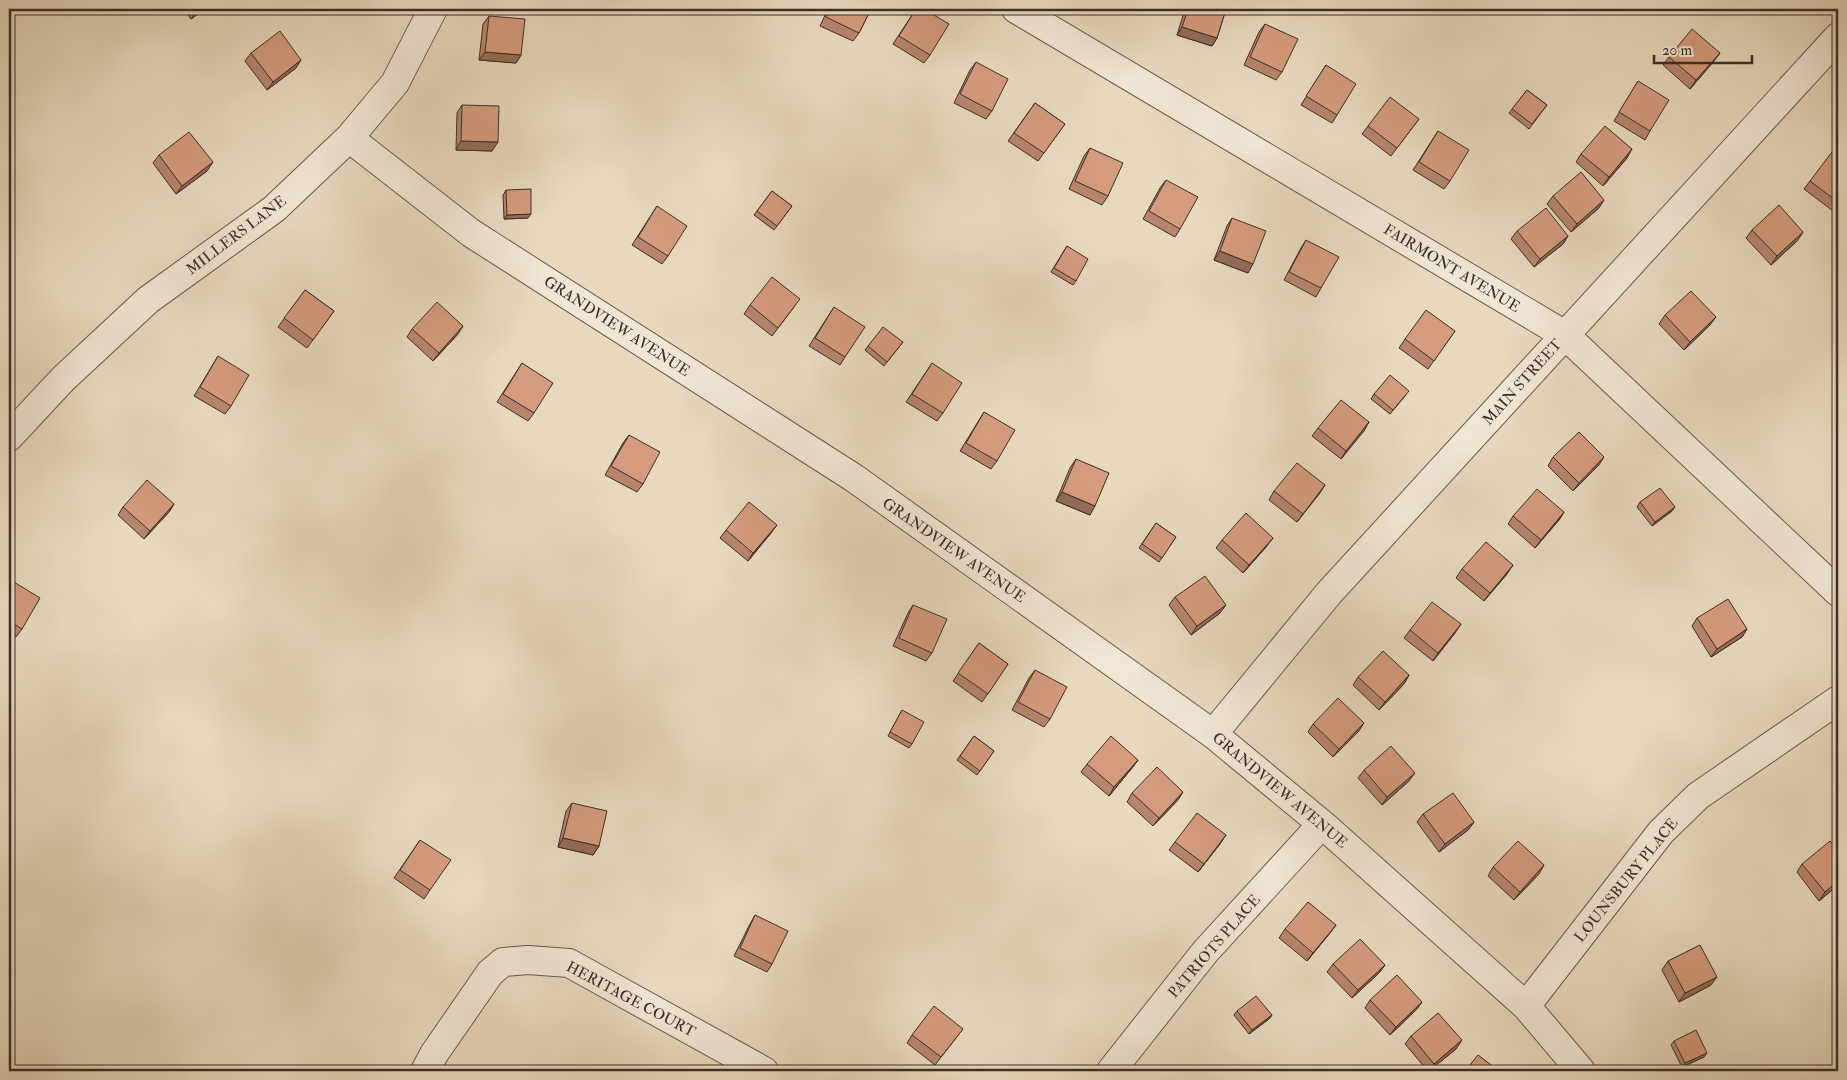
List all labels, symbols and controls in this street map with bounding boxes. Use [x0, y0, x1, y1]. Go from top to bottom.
scale bar [1654, 32, 1752, 64]
text: 20 m [1662, 41, 1692, 60]
street label: MILLERS LANE [183, 192, 290, 279]
street label: FAIRMONT AVENUE [1380, 220, 1524, 317]
street label: GRANDVIEW AVENUE [540, 272, 694, 381]
street label: MAIN STREET [1479, 335, 1566, 429]
street label: GRANDVIEW AVENUE [878, 494, 1029, 607]
street label: GRANDVIEW AVENUE [1208, 728, 1351, 853]
street label: LOUNSBURY PLACE [1570, 814, 1682, 946]
street label: PATRIOTS PLACE [1164, 890, 1265, 1002]
street label: HERITAGE COURT [563, 957, 699, 1042]

